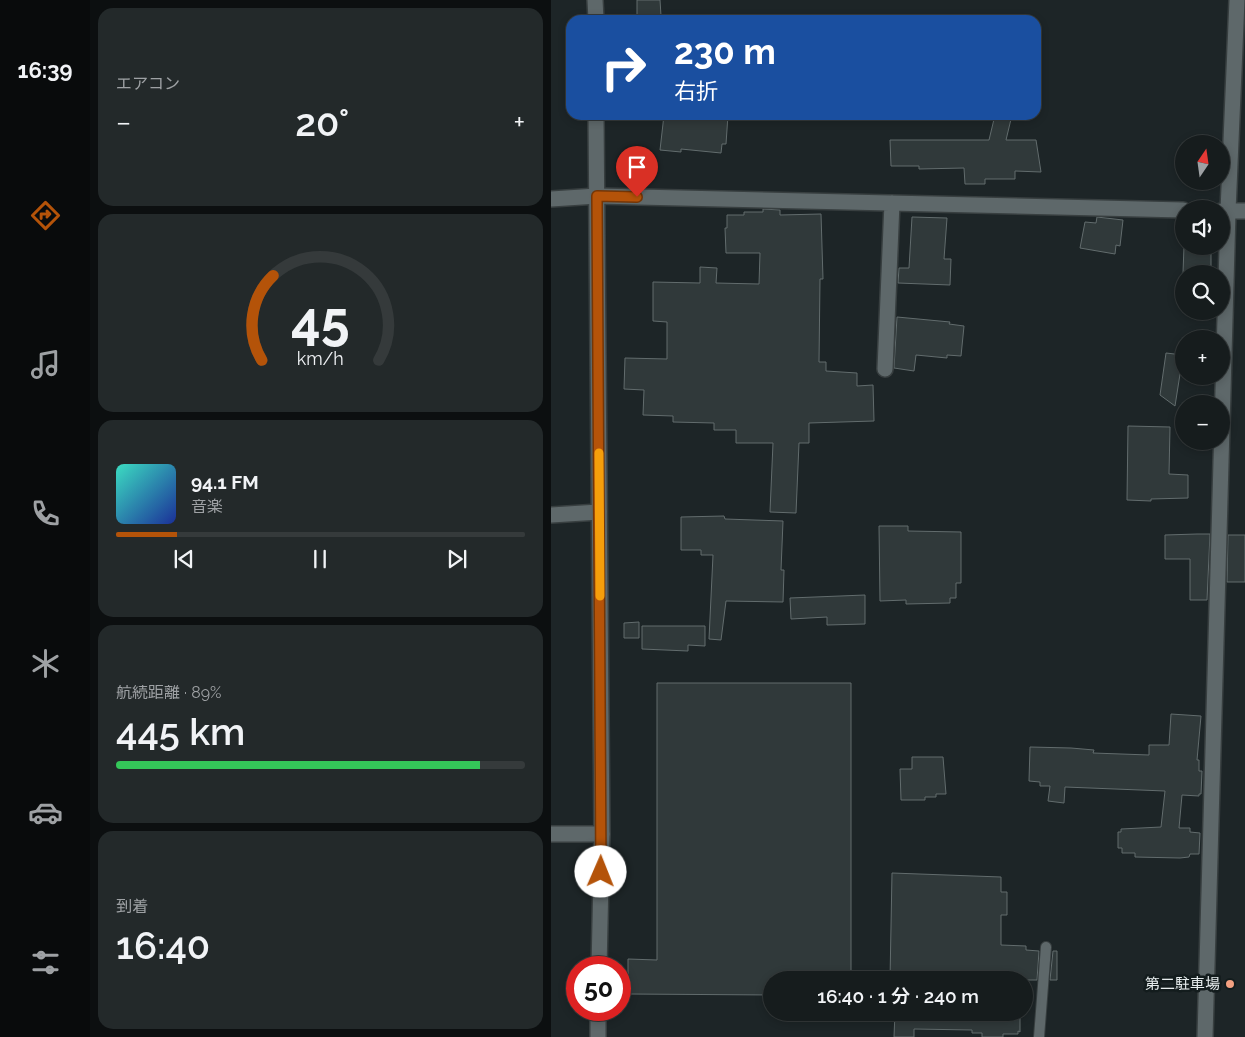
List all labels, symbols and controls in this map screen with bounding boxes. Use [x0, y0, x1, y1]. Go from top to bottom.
text: 230 m [674, 31, 776, 72]
icon: right [591, 35, 656, 100]
text: 16:39 [18, 57, 72, 83]
text: エアコン [116, 74, 180, 93]
text: 右折 [674, 78, 718, 104]
text: 20° [295, 100, 349, 145]
text: − [116, 106, 131, 139]
text: + [513, 106, 525, 139]
north arrow [1175, 135, 1230, 190]
map controls [1175, 135, 1230, 450]
pin [616, 146, 658, 197]
icon: arrive [623, 153, 651, 181]
icon: directions [28, 198, 63, 233]
button: sound [1175, 200, 1230, 255]
button: search [1175, 265, 1230, 320]
text: 45 [291, 290, 350, 351]
button: + [1175, 330, 1230, 385]
icon: music [28, 347, 63, 382]
text: km/h [297, 348, 344, 369]
button: − [1175, 395, 1230, 450]
text: 94.1 FM [191, 471, 259, 493]
icon: phone [28, 496, 63, 531]
text: 音楽 [191, 497, 223, 516]
icon: previous [170, 545, 198, 573]
icon: pause [306, 545, 334, 573]
icon: next [443, 545, 471, 573]
icon: climate [28, 646, 63, 681]
text: 航続距離 · 89% [116, 683, 221, 702]
text: 445 km [116, 709, 245, 754]
icon: car [28, 795, 63, 830]
position arrow [574, 845, 626, 897]
text: 到着 [116, 897, 148, 916]
text: 16:40 [116, 923, 210, 968]
icon: filters [28, 945, 63, 980]
speed limit sign: 50 [566, 956, 631, 1021]
place label: 第二駐車場 [1145, 975, 1220, 993]
marker: 第二駐車場 [1224, 978, 1236, 990]
text: 16:40 · 1 分 · 240 m [817, 985, 979, 1007]

